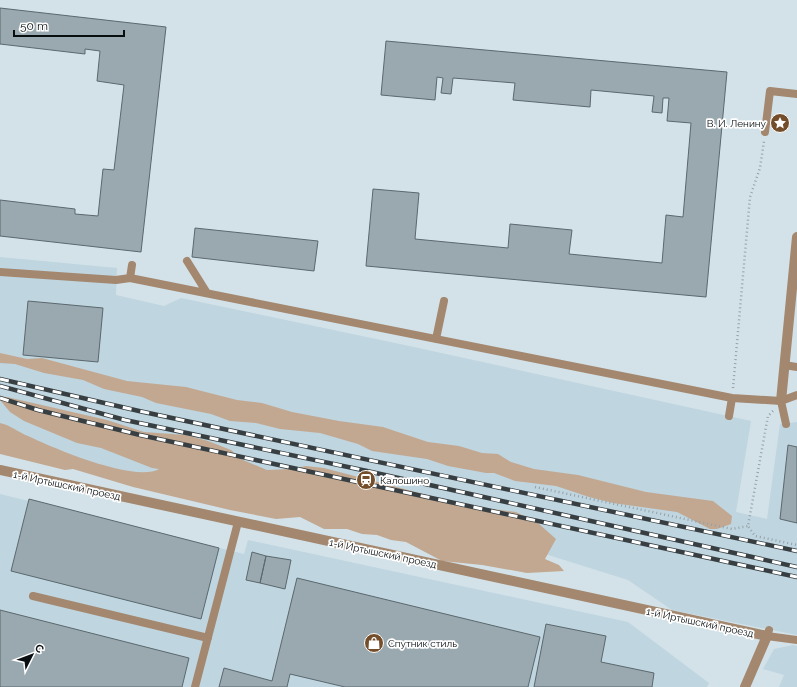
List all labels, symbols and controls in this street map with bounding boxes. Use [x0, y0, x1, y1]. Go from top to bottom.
scale bar [14, 12, 124, 38]
text: 50 m [20, 19, 48, 33]
place icon: В. И. Ленину [769, 112, 791, 134]
place label: В. И. Ленину [707, 118, 767, 129]
street label: 1-й Иртышский проезд [12, 469, 122, 502]
station icon: Калошино [355, 469, 377, 491]
place label: Калошино [380, 475, 429, 486]
street label: 1-й Иртышский проезд [328, 537, 438, 570]
street label: 1-й Иртышский проезд [645, 606, 755, 639]
shop icon: Спутник стиль [363, 632, 385, 654]
north arrow [12, 635, 52, 675]
place label: Спутник стиль [388, 638, 457, 649]
text: С [32, 641, 47, 656]

